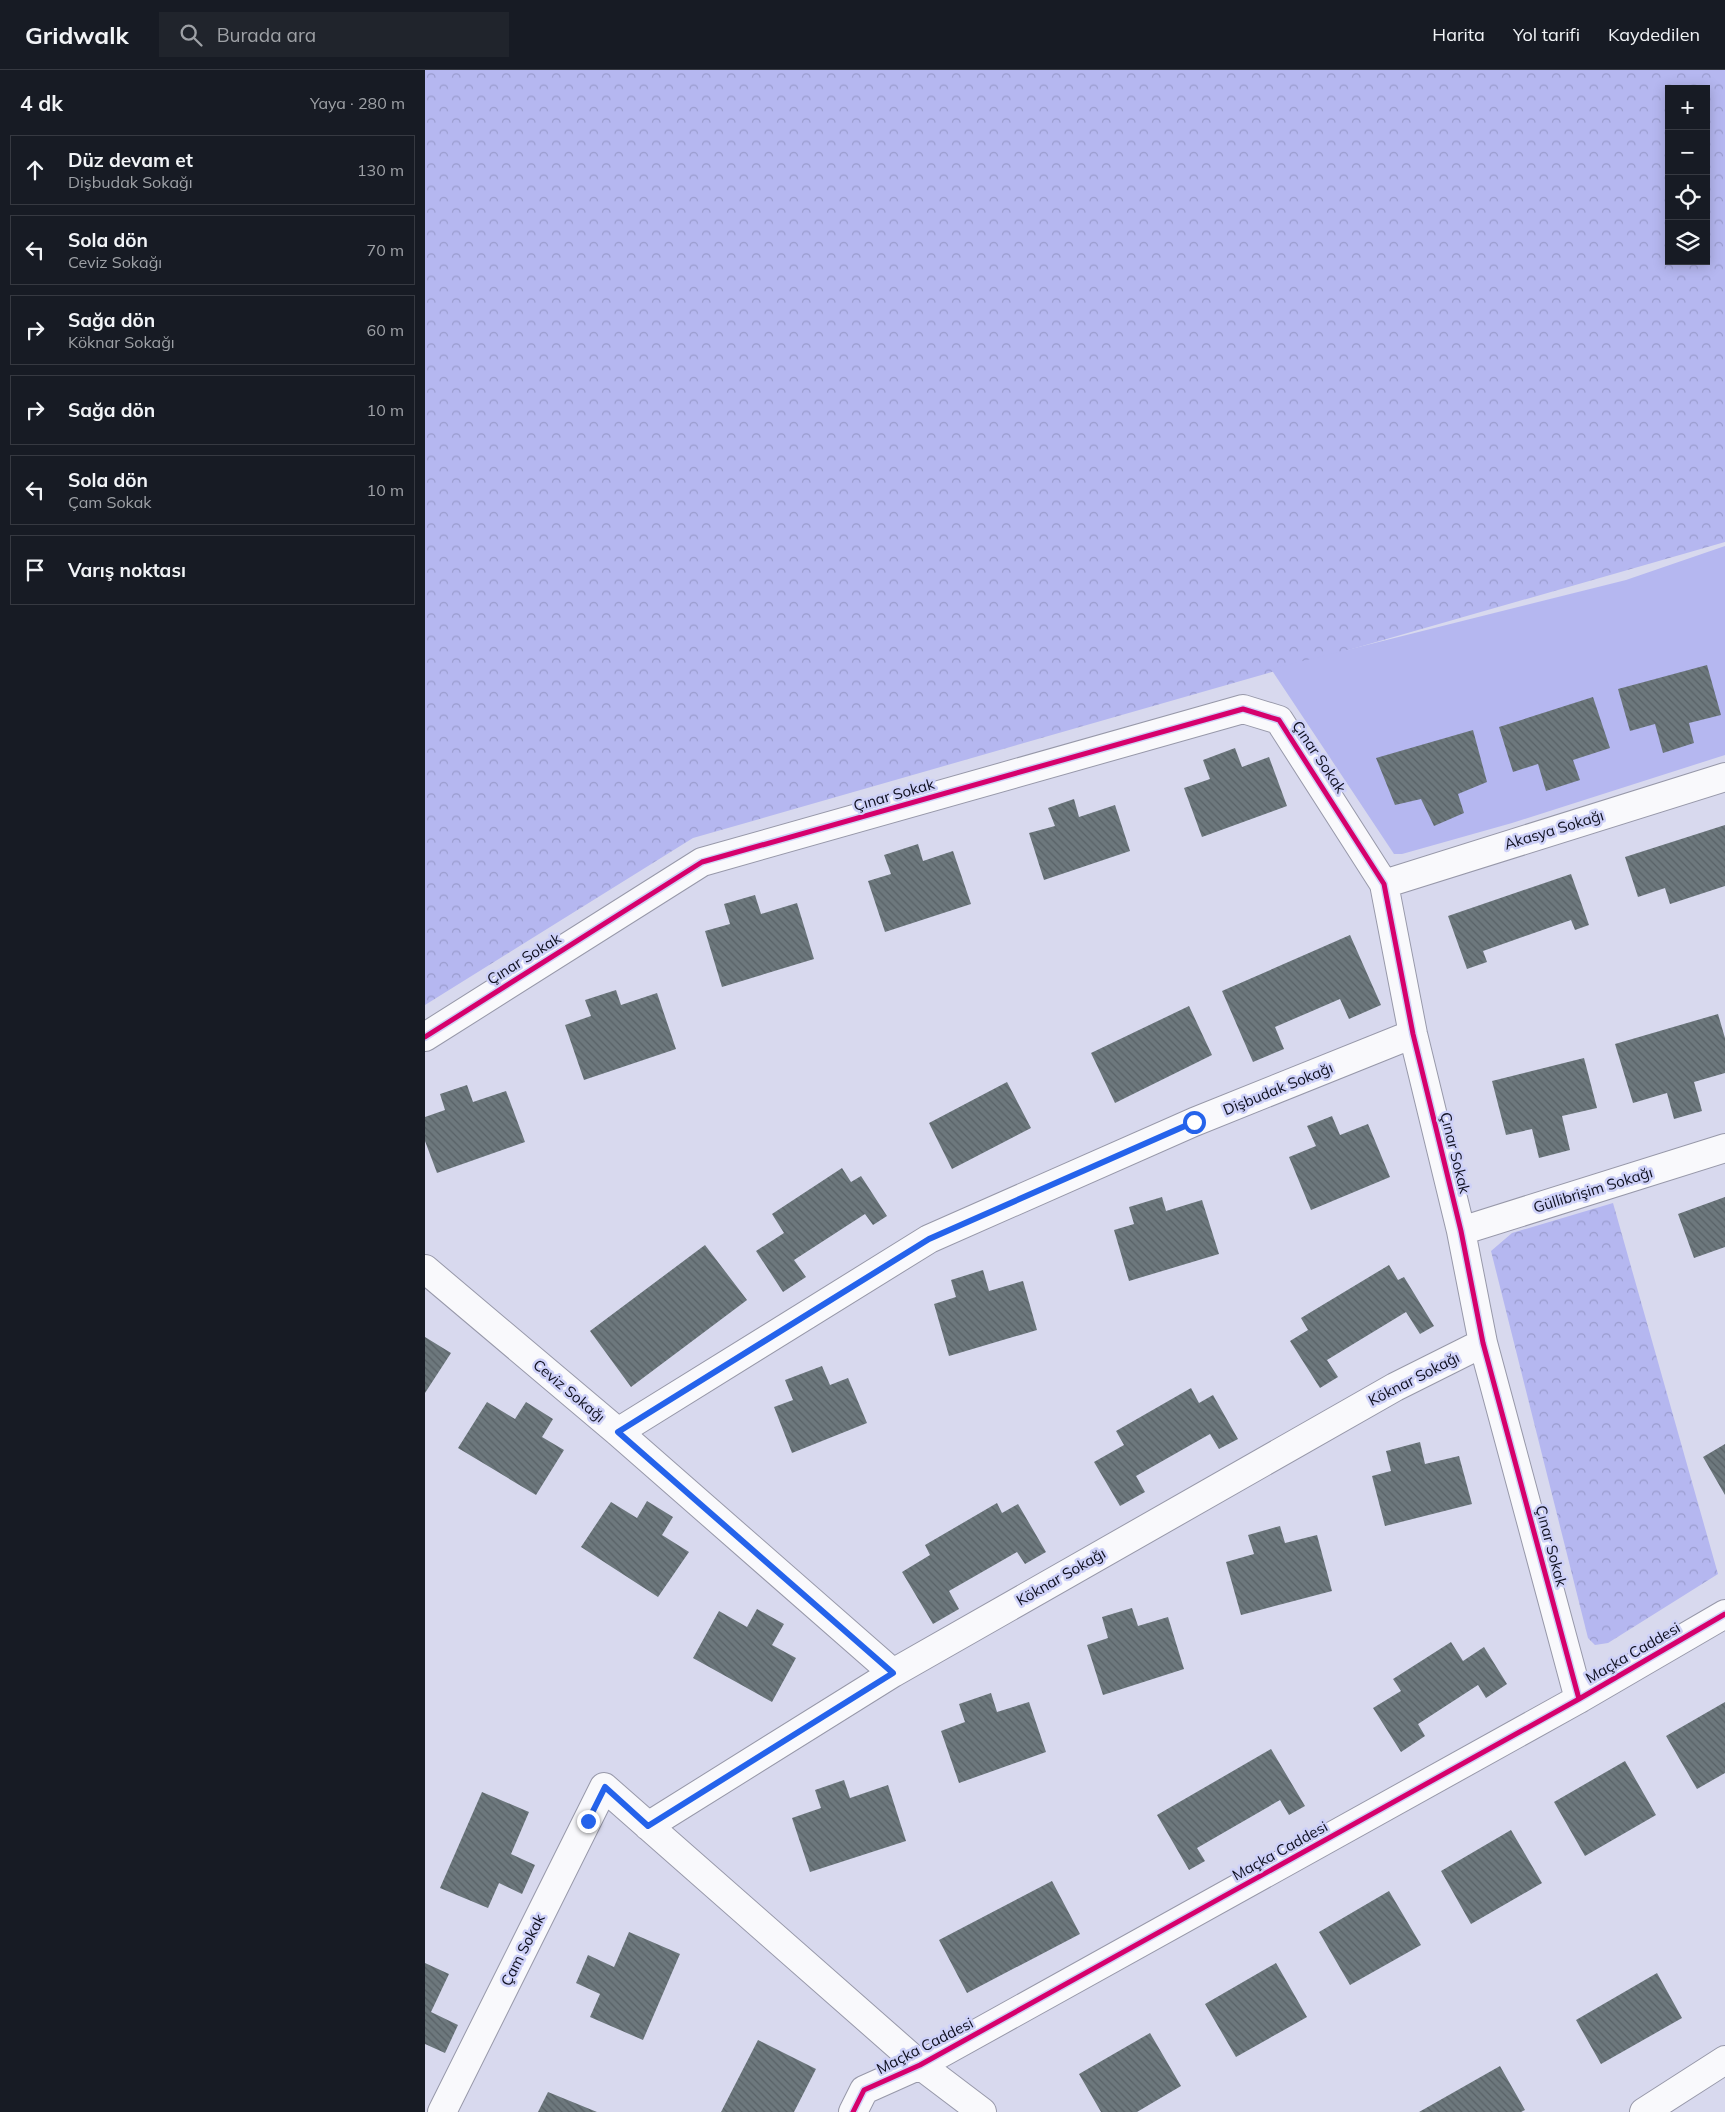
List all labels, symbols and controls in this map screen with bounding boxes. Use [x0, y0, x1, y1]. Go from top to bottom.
search box [159, 12, 509, 57]
text: Gridwalk [25, 20, 129, 50]
icon: search [177, 21, 205, 49]
text: Burada ara [217, 23, 316, 47]
text: Harita [1432, 23, 1485, 46]
text: Yol tarifi [1513, 23, 1580, 46]
text: Kaydedilen [1608, 23, 1700, 46]
map controls [1665, 85, 1710, 265]
button: + [1665, 85, 1710, 130]
text: 4 dk [20, 90, 63, 116]
text: Yaya · 280 m [310, 93, 405, 113]
button: − [1665, 130, 1710, 175]
text: Düz devam et [68, 148, 193, 172]
icon: ahead [21, 156, 49, 184]
text: 130 m [357, 160, 404, 180]
text: Dişbudak Sokağı [68, 172, 192, 192]
button: locate [1665, 175, 1710, 220]
button: layers [1665, 220, 1710, 265]
text: Sola dön [68, 228, 148, 252]
icon: left [21, 236, 49, 264]
text: 70 m [367, 240, 404, 260]
text: Ceviz Sokağı [68, 252, 162, 272]
text: Sağa dön [68, 308, 155, 332]
icon: right [21, 316, 49, 344]
text: 60 m [367, 320, 404, 340]
text: Köknar Sokağı [68, 332, 175, 352]
icon: right [21, 396, 49, 424]
text: Sağa dön [68, 398, 155, 422]
text: 10 m [367, 400, 404, 420]
text: Sola dön [68, 468, 148, 492]
icon: left [21, 476, 49, 504]
text: 10 m [367, 480, 404, 500]
text: Çam Sokak [68, 492, 152, 512]
icon: arrive [21, 556, 49, 584]
text: Varış noktası [68, 558, 186, 582]
street label: Çınar Sokak [1288, 717, 1351, 797]
street label: Çınar Sokak [851, 774, 937, 815]
street label: Akasya Sokağı [1502, 805, 1606, 854]
street label: Çınar Sokak [483, 928, 564, 989]
street label: Dişbudak Sokağı [1220, 1058, 1335, 1119]
street label: Çınar Sokak [1436, 1110, 1475, 1196]
route start [1183, 1111, 1206, 1134]
street label: Güllibrişim Sokağı [1531, 1162, 1655, 1217]
street label: Köknar Sokağı [1365, 1347, 1463, 1410]
street label: Ceviz Sokağı [529, 1355, 609, 1426]
street label: Çınar Sokak [1532, 1503, 1572, 1589]
street label: Köknar Sokağı [1013, 1543, 1109, 1610]
street label: Maçka Caddesi [1582, 1618, 1683, 1687]
route end [577, 1810, 600, 1833]
street label: Maçka Caddesi [1229, 1817, 1331, 1885]
street label: Çam Sokak [496, 1910, 549, 1989]
street label: Maçka Caddesi [873, 2013, 976, 2078]

